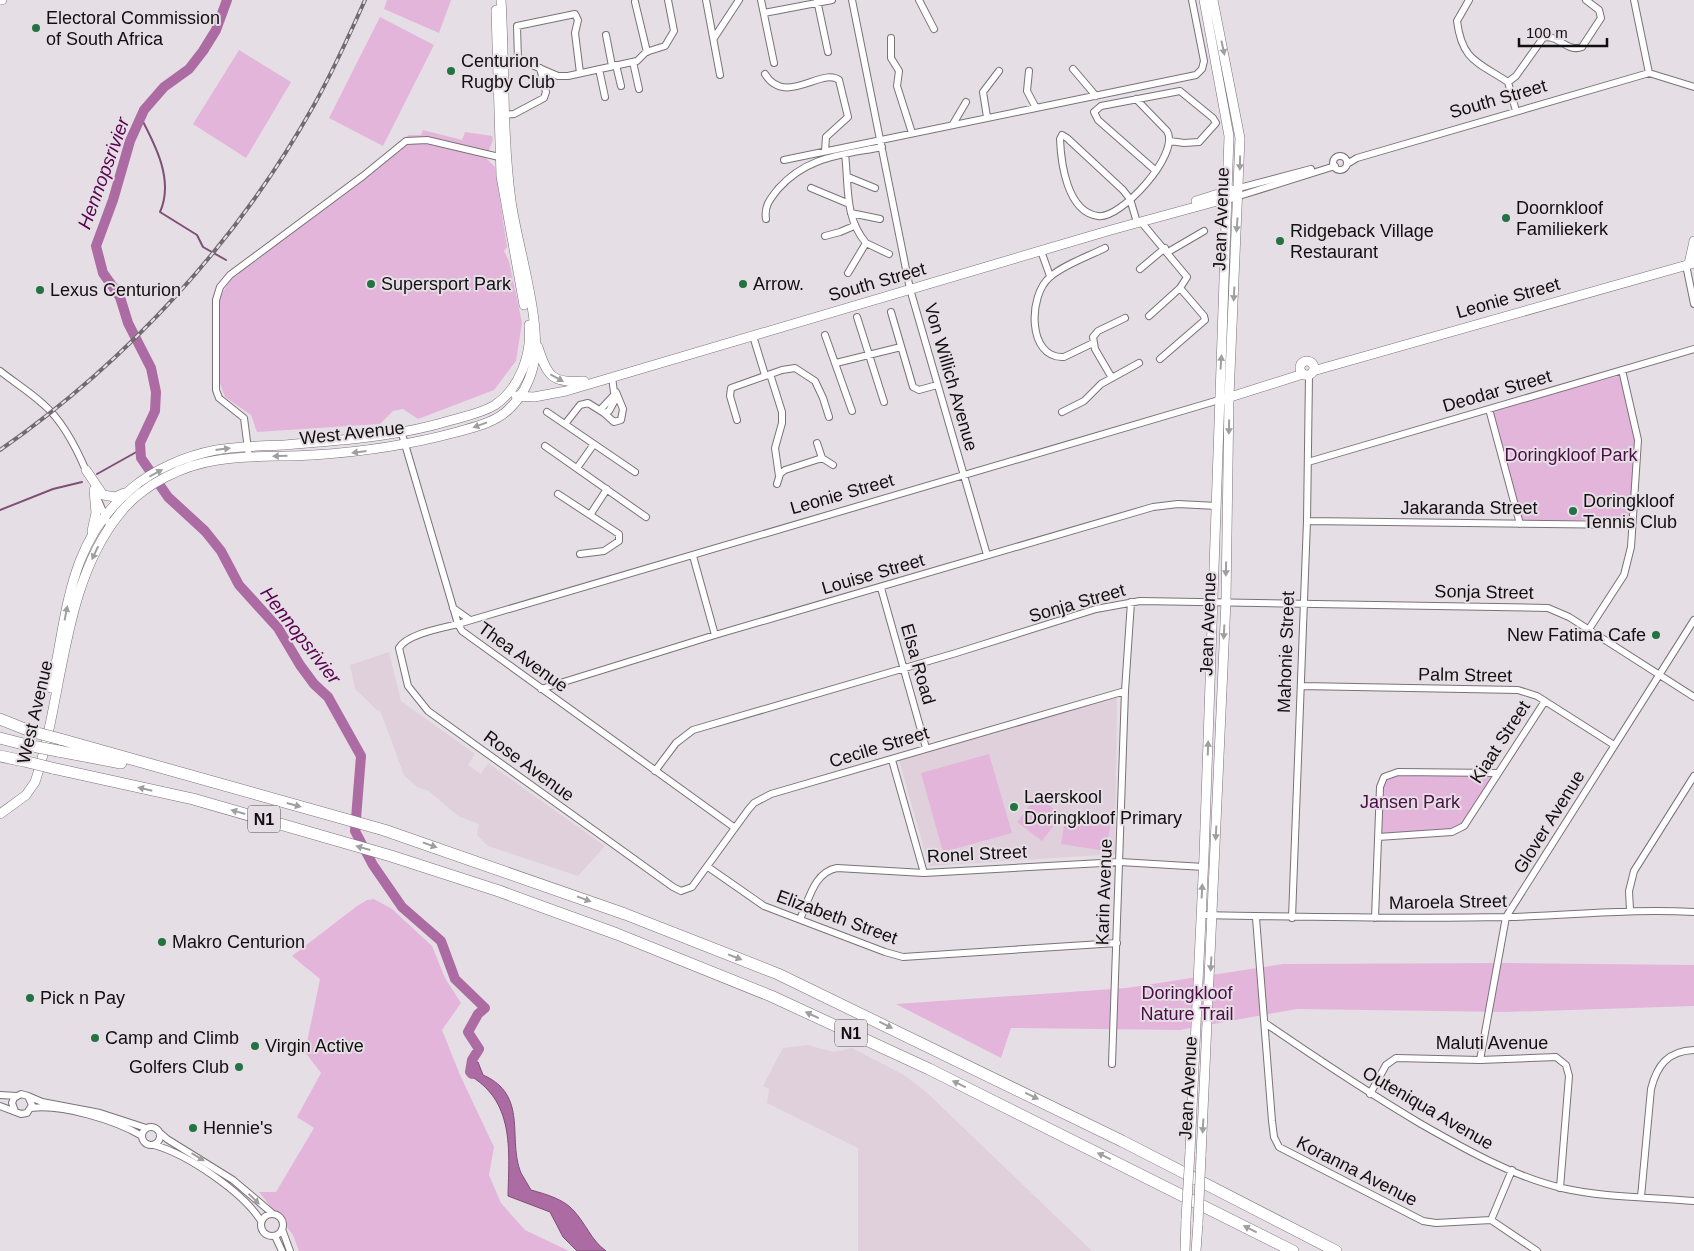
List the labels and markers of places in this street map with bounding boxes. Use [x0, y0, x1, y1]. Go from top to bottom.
place label: Electoral Commission of South Africa [46, 8, 220, 49]
marker: Electoral Commission of South Africa [30, 22, 42, 34]
place label: Centurion Rugby Club [461, 51, 555, 92]
marker: Centurion Rugby Club [445, 65, 457, 77]
place label: Doornkloof Familiekerk [1516, 198, 1609, 239]
marker: Doornkloof Familiekerk [1500, 212, 1512, 224]
place label: Ridgeback Village Restaurant [1290, 221, 1434, 262]
marker: Ridgeback Village Restaurant [1274, 235, 1286, 247]
place label: Supersport Park [381, 274, 512, 294]
place label: Arrow. [753, 274, 804, 294]
marker: Supersport Park [365, 278, 377, 290]
marker: Arrow. [737, 278, 749, 290]
place label: Lexus Centurion [50, 280, 181, 300]
marker: Lexus Centurion [34, 284, 46, 296]
place label: Doringkloof Tennis Club [1583, 491, 1677, 532]
marker: Doringkloof Tennis Club [1567, 505, 1579, 517]
place label: New Fatima Cafe [1507, 625, 1646, 645]
marker: New Fatima Cafe [1650, 629, 1662, 641]
place label: Laerskool Doringkloof Primary [1024, 787, 1182, 828]
marker: Laerskool Doringkloof Primary [1008, 801, 1020, 813]
place label: Makro Centurion [172, 932, 305, 952]
marker: Makro Centurion [156, 936, 168, 948]
place label: Pick n Pay [40, 988, 125, 1008]
marker: Pick n Pay [24, 992, 36, 1004]
place label: Camp and Climb [105, 1028, 239, 1048]
marker: Camp and Climb [89, 1032, 101, 1044]
place label: Virgin Active [265, 1036, 364, 1056]
marker: Virgin Active [249, 1040, 261, 1052]
place label: Golfers Club [129, 1057, 229, 1077]
marker: Golfers Club [233, 1061, 245, 1073]
place label: Hennie's [203, 1118, 272, 1138]
marker: Hennie's [187, 1122, 199, 1134]

